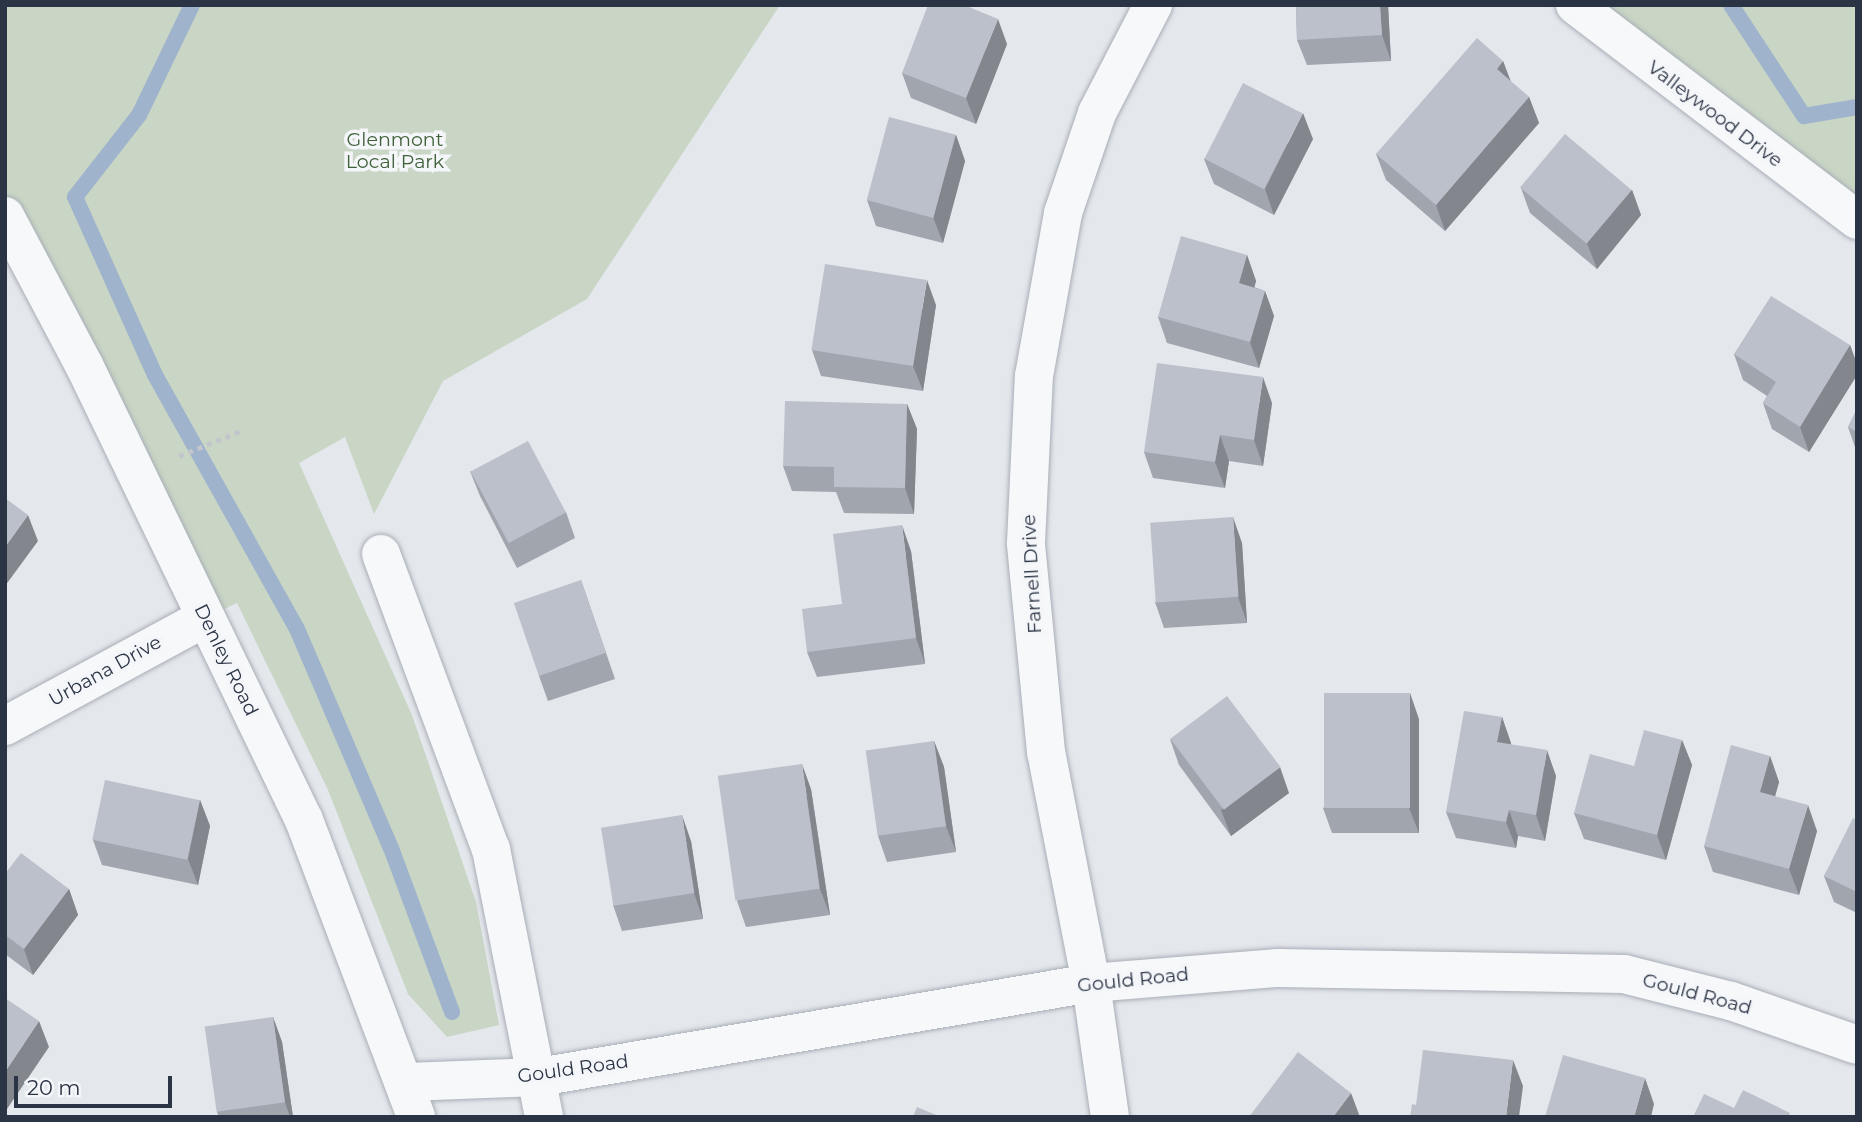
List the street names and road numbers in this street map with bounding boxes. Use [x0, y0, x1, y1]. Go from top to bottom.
street label: Valleywood Drive [1643, 56, 1787, 172]
street label: Farnell Drive [1017, 514, 1047, 634]
street label: Denley Road [189, 600, 263, 720]
street label: Urbana Drive [45, 631, 165, 711]
street label: Gould Road [1076, 963, 1190, 997]
street label: Gould Road [1640, 968, 1754, 1020]
street label: Gould Road [516, 1050, 630, 1088]

